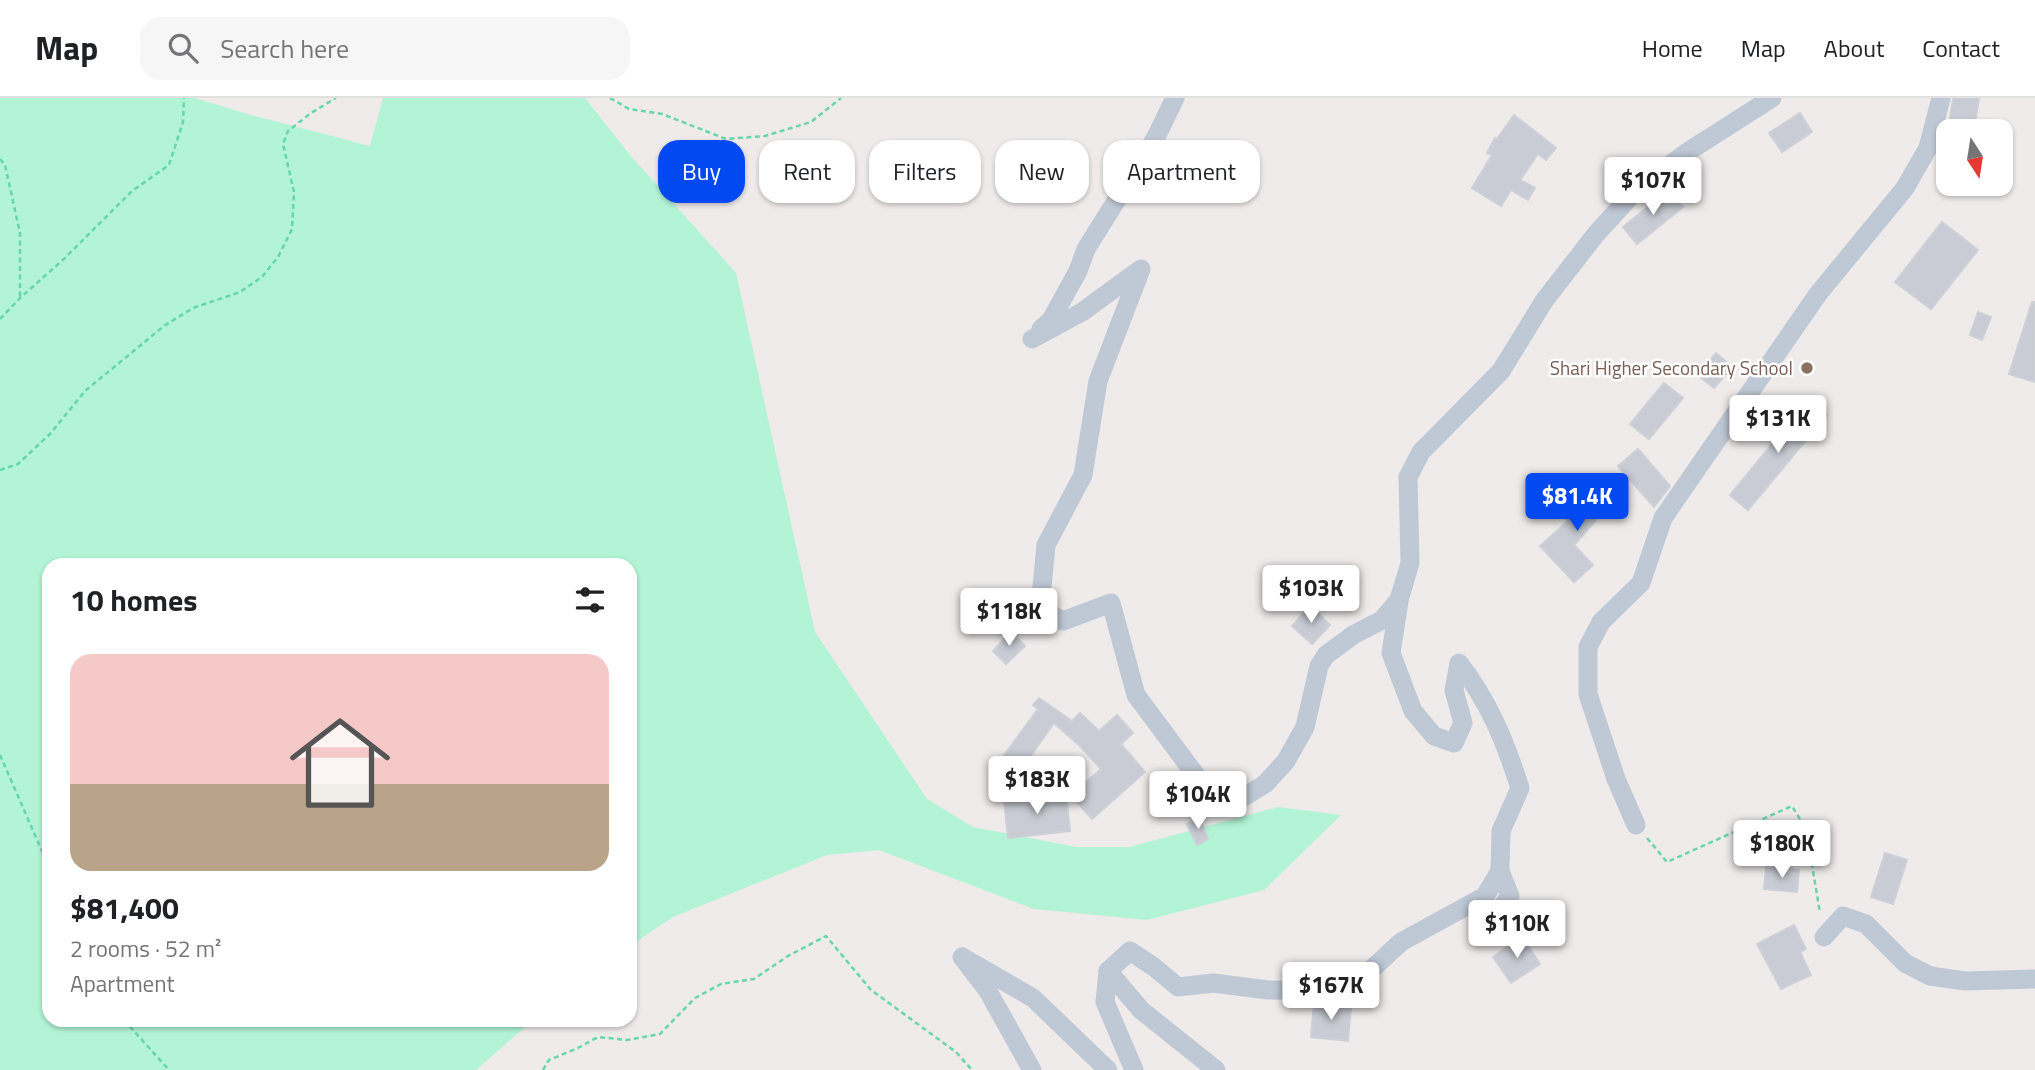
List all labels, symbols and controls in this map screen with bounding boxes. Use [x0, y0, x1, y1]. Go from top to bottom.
search box [140, 17, 630, 80]
text: Map [35, 23, 98, 73]
icon: search [164, 29, 202, 67]
text: Search here [220, 29, 349, 68]
text: Home [1642, 30, 1703, 66]
text: Map [1741, 30, 1786, 66]
text: About [1824, 30, 1884, 66]
text: Contact [1922, 30, 2000, 66]
north arrow [1936, 119, 2012, 196]
map controls [1936, 119, 2013, 196]
chip: Buy [658, 140, 745, 203]
chip: Rent [759, 140, 855, 203]
chip: Filters [869, 140, 981, 203]
chip: New [995, 140, 1089, 203]
chip: Apartment [1103, 140, 1260, 203]
pin: $107K [1604, 158, 1702, 217]
text: $107K [1620, 162, 1686, 197]
place label: Shari Higher Secondary School [1550, 353, 1793, 382]
marker: Shari Higher Secondary School [1799, 360, 1815, 376]
pin: $131K [1729, 396, 1827, 455]
text: $131K [1745, 400, 1811, 435]
pin: $81.4K [1520, 474, 1634, 533]
text: $81.4K [1541, 478, 1613, 513]
pin: $103K [1262, 566, 1360, 625]
text: $103K [1278, 570, 1344, 605]
text: 10 homes [70, 577, 197, 623]
icon: filters [571, 581, 609, 619]
pin: $118K [960, 588, 1058, 648]
text: $118K [976, 593, 1042, 628]
icon: home [277, 700, 403, 826]
pin: $183K [988, 756, 1086, 816]
text: $183K [1004, 761, 1070, 796]
pin: $104K [1149, 772, 1247, 831]
text: $104K [1165, 776, 1231, 811]
pin: $180K [1733, 820, 1831, 880]
text: $180K [1749, 825, 1815, 860]
text: $81,400 [70, 885, 179, 931]
pin: $110K [1468, 900, 1566, 960]
text: $110K [1484, 905, 1550, 940]
text: 2 rooms · 52 m² [70, 931, 221, 966]
pin: $167K [1282, 962, 1380, 1022]
text: Apartment [70, 966, 175, 1001]
text: $167K [1298, 967, 1364, 1002]

